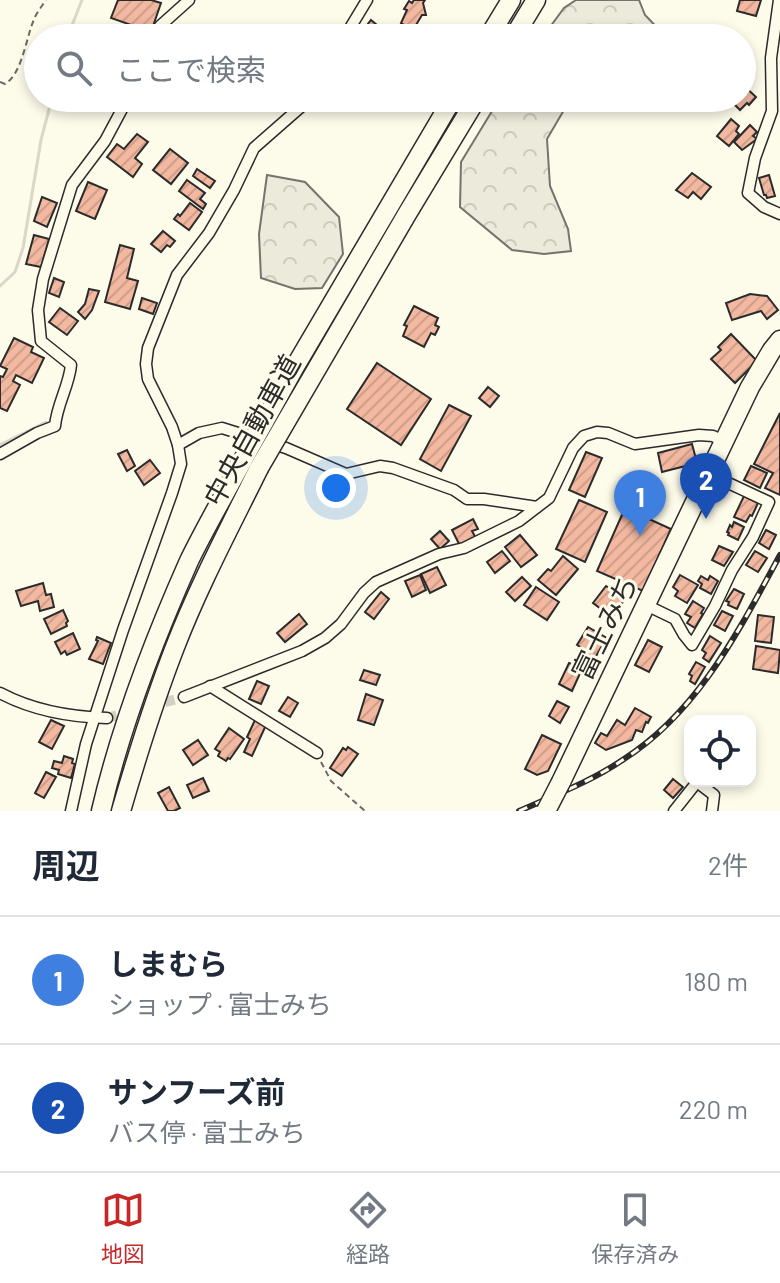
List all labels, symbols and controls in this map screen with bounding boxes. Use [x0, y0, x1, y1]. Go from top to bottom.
search box [24, 24, 756, 112]
icon: search [52, 46, 96, 90]
text: ここで検索 [116, 51, 266, 87]
street label: 中央自動車道 [195, 348, 307, 512]
pin: 2 [680, 453, 732, 519]
your location [316, 468, 356, 508]
pin: 1 [614, 470, 666, 536]
street label: 富士みち [564, 569, 644, 685]
map controls [684, 715, 756, 787]
button: locate [684, 715, 756, 787]
text: 周辺 [32, 844, 100, 885]
text: 2件 [708, 849, 748, 880]
text: しまむら [108, 945, 228, 981]
text: 1 [53, 965, 63, 996]
text: 180 m [684, 965, 748, 996]
text: ショップ · 富士みち [108, 988, 332, 1019]
text: サンフーズ前 [108, 1073, 286, 1109]
text: 2 [51, 1093, 65, 1124]
text: 220 m [679, 1093, 748, 1124]
text: バス停 · 富士みち [108, 1116, 306, 1147]
tab: 地図 [101, 1188, 145, 1268]
tab: 経路 [346, 1188, 390, 1268]
tab: 保存済み [591, 1188, 679, 1268]

